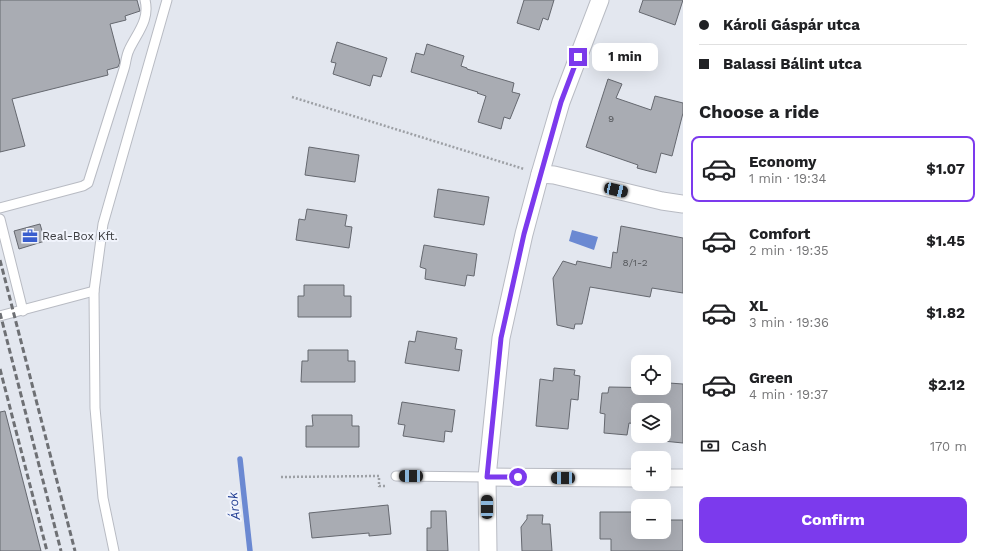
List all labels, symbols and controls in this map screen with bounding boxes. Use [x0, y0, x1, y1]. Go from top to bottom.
text: Károli Gáspár utca [723, 16, 860, 34]
callout: 1 min [592, 43, 658, 71]
route end [569, 48, 587, 66]
text: 1 min [608, 49, 642, 64]
text: Balassi Bálint utca [723, 55, 862, 73]
text: Choose a ride [699, 101, 819, 122]
house number: 9 [608, 113, 614, 124]
icon: car [701, 151, 737, 187]
text: Economy [749, 153, 816, 171]
text: $1.07 [926, 160, 965, 178]
text: 1 min · 19:34 [749, 171, 826, 186]
car [603, 181, 629, 199]
icon: car [701, 223, 737, 259]
text: Comfort [749, 225, 810, 243]
office icon: Real-Box Kft. [21, 227, 39, 245]
place label: Real-Box Kft. [42, 229, 118, 243]
text: $1.45 [926, 232, 965, 250]
text: 2 min · 19:35 [749, 243, 829, 258]
house number: 8/1-2 [623, 257, 648, 268]
icon: car [701, 295, 737, 331]
text: XL [749, 297, 768, 315]
text: $1.82 [926, 304, 965, 322]
text: 3 min · 19:36 [749, 315, 829, 330]
map controls [631, 355, 671, 539]
button: locate [631, 355, 671, 395]
icon: car [701, 367, 737, 403]
text: Green [749, 369, 793, 387]
text: $2.12 [928, 376, 965, 394]
text: 4 min · 19:37 [749, 387, 828, 402]
button: layers [631, 403, 671, 443]
icon: cash [699, 435, 721, 457]
text: Cash [731, 437, 767, 455]
text: 170 m [930, 439, 967, 454]
button: + [631, 451, 671, 491]
route start [509, 468, 527, 486]
car [399, 470, 423, 482]
car [551, 472, 575, 484]
water label: Árok [224, 490, 243, 522]
car [481, 495, 493, 519]
button: Confirm [699, 497, 967, 543]
button: − [631, 499, 671, 539]

